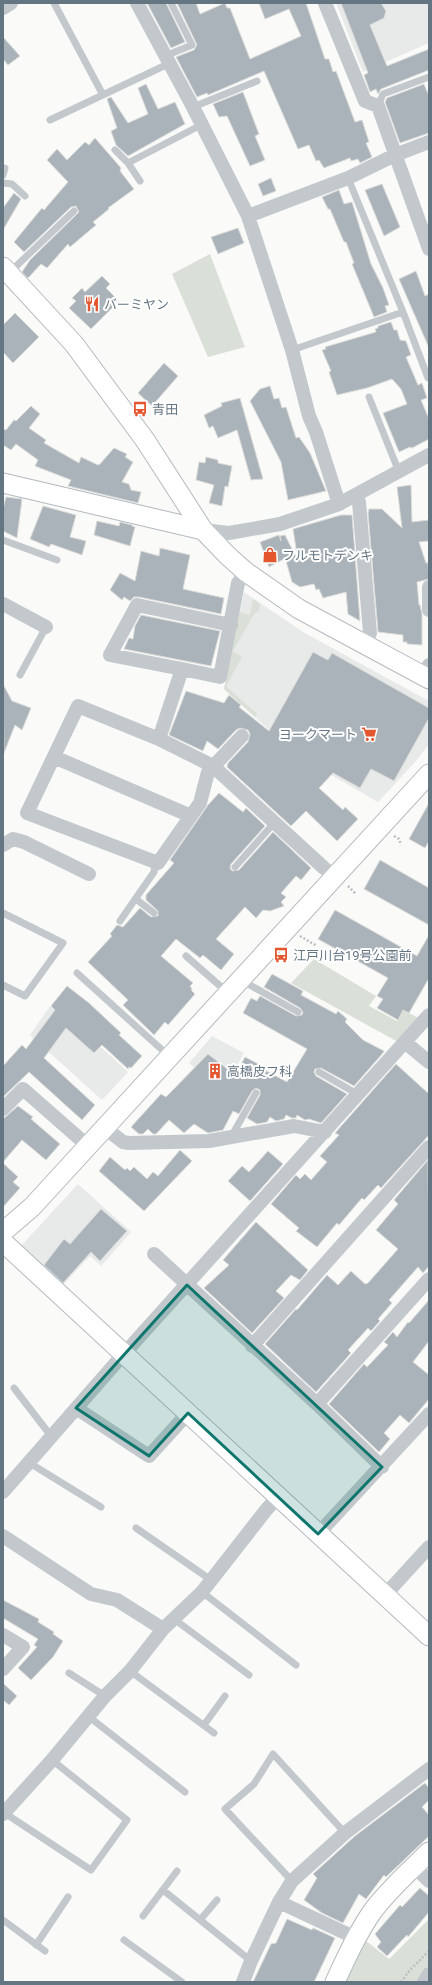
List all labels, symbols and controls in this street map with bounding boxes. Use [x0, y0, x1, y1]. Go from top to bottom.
restaurant icon: バーミヤン [83, 295, 101, 313]
place label: バーミヤン [104, 297, 169, 312]
bus stop icon: 青田 [131, 400, 149, 418]
place label: 青田 [152, 402, 178, 417]
shop icon: フルモトデンキ [261, 546, 279, 564]
place label: フルモトデンキ [282, 548, 373, 563]
supermarket icon: ヨークマート [360, 725, 378, 743]
place label: ヨークマート [279, 727, 357, 742]
bus stop icon: 江戸川台19号公園前 [272, 946, 290, 964]
place label: 江戸川台19号公園前 [293, 948, 412, 963]
building icon: 高橋皮フ科 [206, 1062, 224, 1080]
place label: 高橋皮フ科 [227, 1064, 292, 1079]

